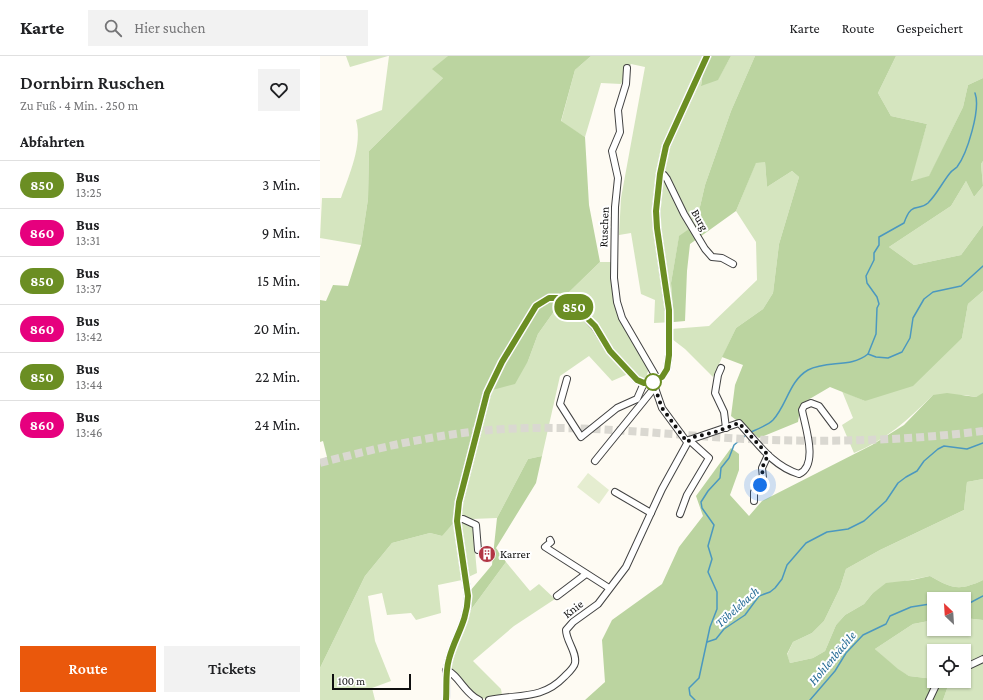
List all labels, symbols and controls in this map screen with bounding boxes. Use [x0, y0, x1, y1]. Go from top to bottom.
search box [88, 10, 368, 46]
text: Karte [20, 17, 64, 38]
icon: search [102, 17, 124, 39]
text: Hier suchen [134, 20, 206, 36]
text: Karte [790, 20, 820, 36]
text: Route [842, 20, 874, 36]
text: Gespeichert [896, 20, 963, 36]
button: heart [258, 69, 300, 111]
text: Dornbirn Ruschen [20, 72, 165, 93]
text: Zu Fuß · 4 Min. · 250 m [20, 98, 138, 113]
text: Abfahrten [20, 134, 85, 150]
text: Bus [76, 169, 99, 185]
text: 850 [30, 177, 54, 193]
text: 3 Min. [262, 177, 300, 193]
text: 13:25 [76, 185, 102, 200]
street label: Ruschen [596, 206, 612, 248]
street label: Burg [688, 207, 712, 234]
text: Bus [76, 217, 99, 233]
text: 860 [30, 225, 54, 241]
text: 9 Min. [262, 225, 300, 241]
text: 13:31 [76, 233, 100, 248]
text: Bus [76, 265, 99, 281]
text: 850 [30, 273, 54, 289]
text: 15 Min. [257, 273, 300, 289]
text: 13:37 [76, 281, 102, 296]
line badge: 850 [551, 294, 597, 320]
text: 850 [562, 299, 586, 315]
text: Bus [76, 313, 99, 329]
text: 860 [30, 321, 54, 337]
text: 20 Min. [254, 321, 300, 337]
text: 13:42 [76, 329, 102, 344]
text: Bus [76, 361, 99, 377]
text: 850 [30, 369, 54, 385]
text: 22 Min. [255, 369, 300, 385]
unlabelled marker [644, 373, 662, 391]
text: 13:44 [76, 377, 103, 392]
text: Bus [76, 409, 99, 425]
text: 860 [30, 417, 54, 433]
text: 24 Min. [255, 417, 300, 433]
text: 13:46 [76, 425, 103, 440]
your location [750, 475, 770, 495]
building icon: Karrer [477, 544, 497, 564]
place label: Karrer [500, 547, 531, 561]
water label: Töbelebach [712, 583, 762, 631]
north arrow [927, 592, 971, 636]
map controls [927, 592, 971, 688]
street label: Knie [560, 597, 586, 621]
water label: Hohlenbächle [805, 628, 859, 688]
button: locate [927, 644, 971, 688]
button: Route [20, 646, 156, 692]
button: Tickets [164, 646, 300, 692]
scale bar [332, 672, 411, 691]
text: 100 m [338, 675, 365, 687]

